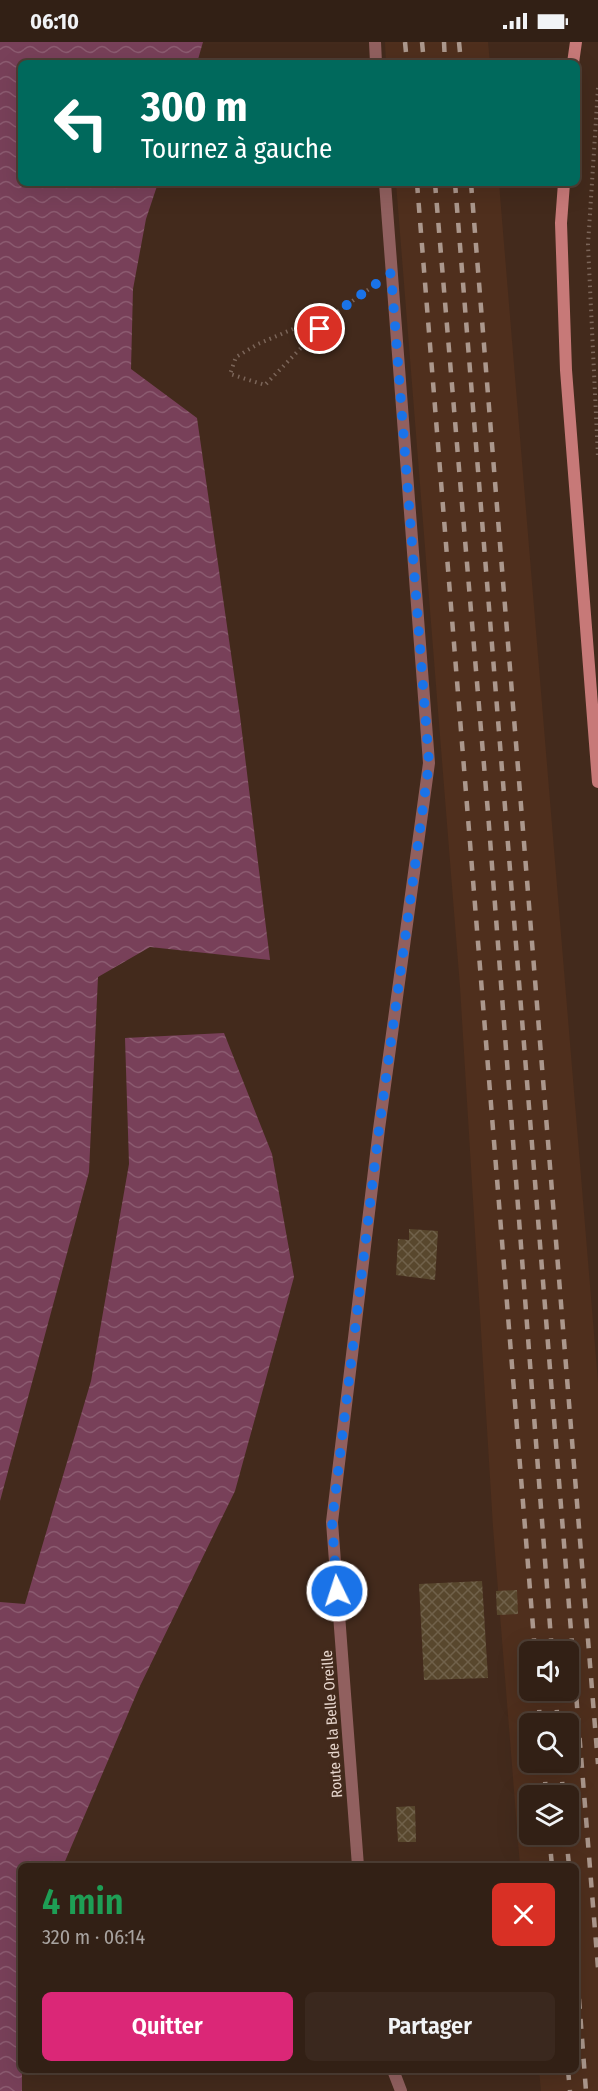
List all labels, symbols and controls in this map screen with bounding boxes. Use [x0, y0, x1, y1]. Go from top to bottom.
text: 06:10 [30, 8, 79, 35]
text: 300 m [141, 82, 248, 132]
icon: left [42, 84, 120, 162]
text: Tournez à gauche [141, 133, 332, 165]
pin [294, 303, 345, 354]
icon: arrive [303, 312, 336, 345]
position arrow [305, 1559, 369, 1623]
map controls [519, 1641, 579, 1845]
button: sound [519, 1641, 579, 1701]
street label: Route de la Belle Oreille [318, 1649, 346, 1799]
button: search [519, 1713, 579, 1773]
button: layers [519, 1785, 579, 1845]
text: 4 min [42, 1880, 124, 1924]
button: close [492, 1883, 555, 1946]
text: 320 m · 06:14 [42, 1925, 145, 1949]
button: Quitter [42, 1992, 293, 2061]
button: Partager [305, 1992, 555, 2061]

